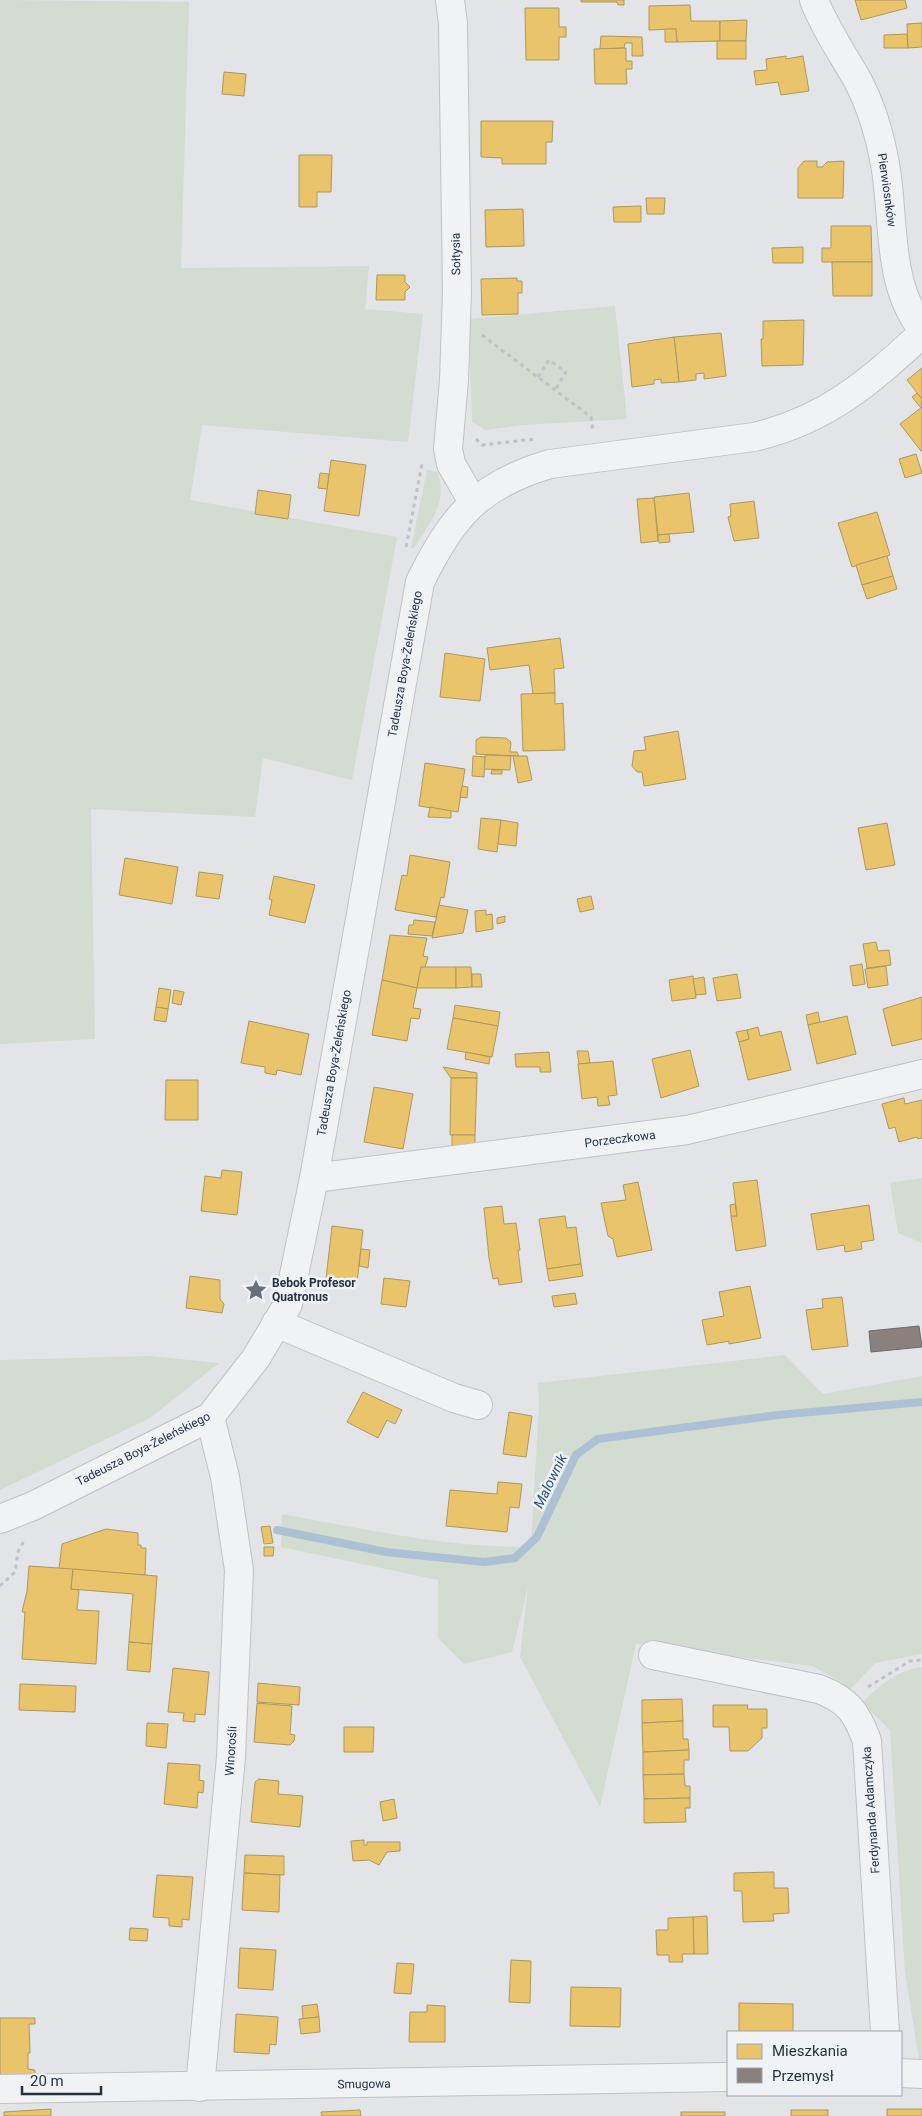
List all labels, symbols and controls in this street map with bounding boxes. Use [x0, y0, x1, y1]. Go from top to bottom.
street label: Pierwiosnków [875, 152, 899, 228]
street label: Sołtysia [449, 233, 463, 275]
street label: Tadeusza Boya-Żeleńskiego [384, 589, 425, 738]
street label: Tadeusza Boya-Żeleńskiego [313, 988, 354, 1137]
street label: Porzeczkowa [584, 1128, 656, 1150]
place label: Bebok Profesor Quatronus [272, 1276, 356, 1304]
place icon: Bebok Profesor Quatronus [243, 1277, 269, 1303]
street label: Tadeusza Boya-Żeleńskiego [73, 1408, 212, 1489]
water label: Malownik [530, 1450, 570, 1511]
street label: Winorośli [222, 1726, 240, 1776]
street label: Ferdynanda Adamczyka [860, 1746, 882, 1874]
legend [727, 2031, 902, 2096]
text: Mieszkania [772, 2042, 848, 2060]
scale bar [22, 2064, 101, 2096]
text: Przemysł [772, 2067, 834, 2085]
text: 20 m [30, 2072, 64, 2090]
street label: Smugowa [337, 2077, 391, 2091]

